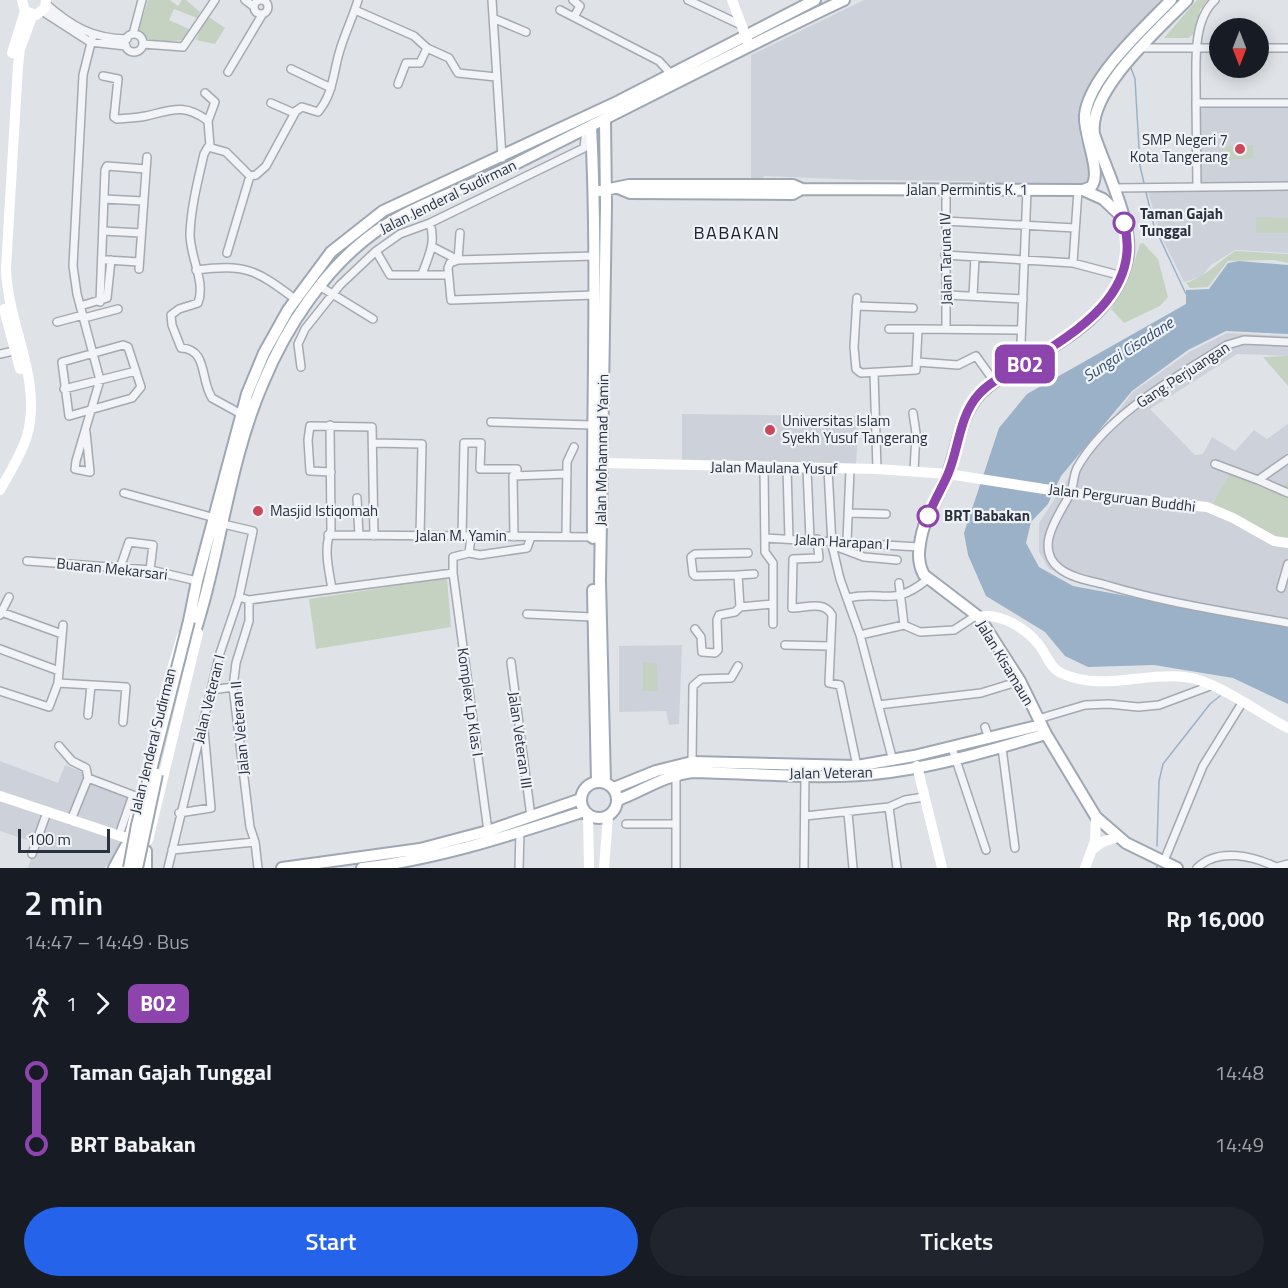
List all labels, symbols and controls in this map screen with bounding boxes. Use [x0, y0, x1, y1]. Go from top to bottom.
north arrow [1209, 18, 1269, 78]
map controls [1209, 18, 1269, 78]
place label: SMP Negeri 7 Kota Tangerang [1130, 128, 1228, 168]
marker: SMP Negeri 7 Kota Tangerang [1233, 142, 1247, 156]
street label: Jalan Jenderal Sudirman [375, 153, 520, 240]
street label: Jalan Permintis K. 1 [906, 178, 1028, 201]
place label: Taman Gajah Tunggal [1140, 202, 1223, 242]
street label: Jalan Taruna IV [933, 212, 958, 306]
marker: Taman Gajah Tunggal [1113, 212, 1135, 234]
district label: BABAKAN [694, 219, 780, 246]
water label: Sungai Cisadane [1078, 310, 1179, 387]
street label: Gang Perjuangan [1131, 336, 1234, 414]
line badge: B02 [990, 344, 1060, 384]
text: B02 [1007, 348, 1043, 380]
street label: Jalan Mohammad Yamin [589, 374, 614, 526]
place label: Universitas Islam Syekh Yusuf Tangerang [782, 409, 928, 449]
marker: Universitas Islam Syekh Yusuf Tangerang [763, 423, 777, 437]
street label: Jalan Maulana Yusuf [710, 455, 838, 480]
street label: Jalan Perguruan Buddhi [1047, 477, 1197, 518]
place label: Masjid Istiqomah [270, 499, 378, 522]
marker: Masjid Istiqomah [251, 504, 265, 518]
place label: BRT Babakan [944, 504, 1030, 527]
marker: BRT Babakan [917, 505, 939, 527]
street label: Jalan M. Yamin [415, 524, 507, 547]
street label: Jalan Harapan I [794, 528, 890, 555]
street label: Buaran Mekarsari [55, 551, 169, 586]
street label: Jalan Kisamaun [971, 615, 1040, 710]
street label: Komplex Lp Klas I [451, 646, 490, 758]
street label: Jalan Veteran I [186, 652, 231, 746]
street label: Jalan Jenderal Sudirman [123, 665, 182, 816]
street label: Jalan Veteran II [224, 680, 255, 776]
street label: Jalan Veteran III [502, 690, 539, 790]
street label: Jalan Veteran [789, 760, 873, 785]
scale bar [18, 826, 110, 854]
text: 100 m [27, 827, 71, 851]
text: 2 min [24, 878, 103, 928]
text: Rp 16,000 [1166, 902, 1264, 936]
text: 14:47 – 14:49 · Bus [24, 926, 189, 957]
icon: walk [24, 987, 57, 1020]
icon: forward [86, 987, 119, 1020]
text: B02 [140, 987, 177, 1019]
text: 1 [66, 988, 77, 1019]
text: Taman Gajah Tunggal [70, 1055, 272, 1089]
text: 14:48 [1215, 1057, 1264, 1088]
text: BRT Babakan [70, 1127, 196, 1161]
text: 14:49 [1215, 1129, 1264, 1160]
button: Start [24, 1207, 638, 1276]
button: Tickets [650, 1207, 1264, 1276]

